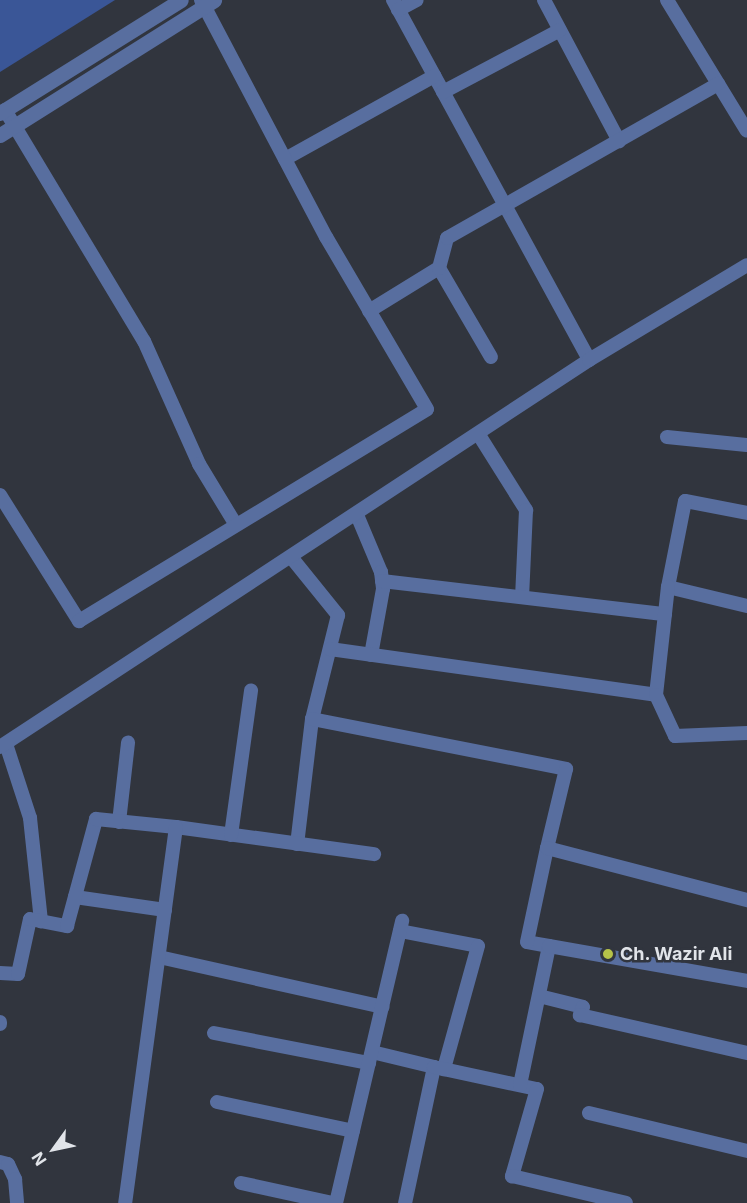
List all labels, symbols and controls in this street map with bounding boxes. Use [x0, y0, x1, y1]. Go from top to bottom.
place label: Ch. Wazir Ali [620, 943, 733, 965]
marker: Ch. Wazir Ali [601, 947, 615, 961]
north arrow [24, 1119, 84, 1179]
text: N [27, 1148, 51, 1169]

